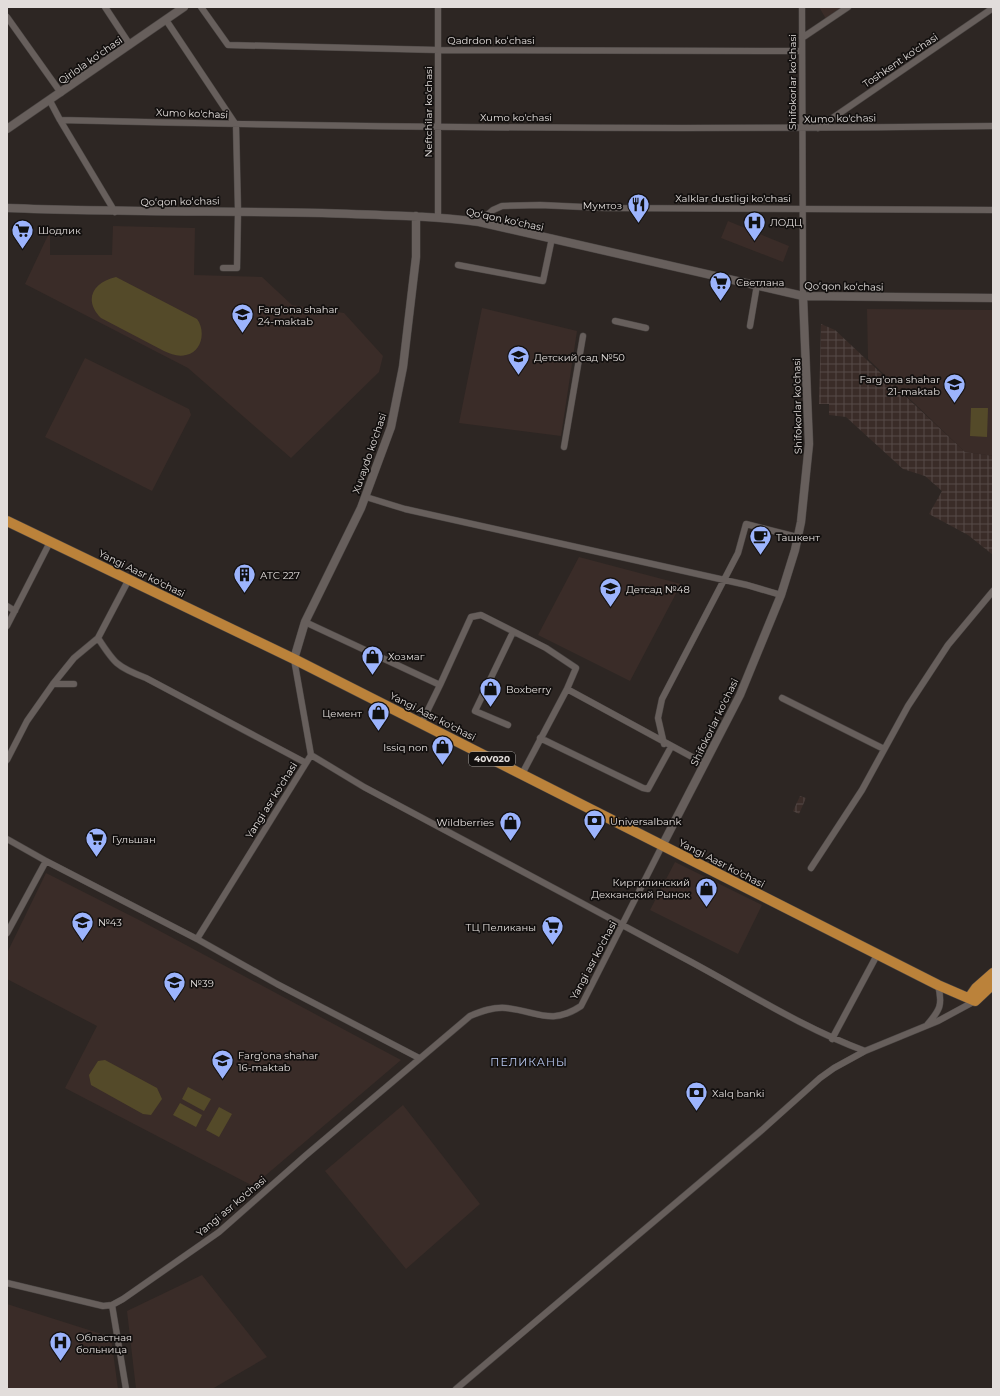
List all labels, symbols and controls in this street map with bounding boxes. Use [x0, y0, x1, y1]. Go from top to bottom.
street label: Toshkent ko'chasi [860, 30, 940, 90]
street label: Qirlola koʻchasi [56, 34, 125, 87]
street label: Qadrdon koʻchasi [447, 34, 535, 47]
street label: Shifokorlar ko'chasi [786, 34, 799, 130]
street label: Neftchilar ko'chasi [422, 66, 435, 158]
street label: Xumo ko'chasi [156, 106, 228, 121]
street label: Xumo ko'chasi [480, 111, 552, 124]
street label: Xumo ko'chasi [804, 111, 876, 126]
restaurant icon: Mумтоз [625, 192, 651, 225]
street label: Xalklar dustligi ko'chasi [675, 192, 791, 205]
street label: Qoʻqon koʻchasi [140, 194, 220, 209]
place label: Mумтоз [583, 199, 622, 212]
street label: Qoʻqon koʻchasi [465, 205, 545, 234]
hospital icon: ЛОДЦ [742, 209, 768, 242]
place label: ЛОДЦ [770, 216, 802, 229]
supermarket icon: Шодлик [10, 217, 36, 250]
place label: Шодлик [38, 224, 81, 237]
supermarket icon: Светлана [707, 269, 733, 302]
place label: Светлана [736, 276, 784, 289]
street label: Qoʻqon koʻchasi [804, 279, 884, 294]
school or university icon: Farg'ona shahar 24-maktab [230, 302, 256, 335]
place label: Farg'ona shahar 24-maktab [258, 303, 338, 328]
school or university icon: Детский сад №50 [506, 344, 532, 377]
place label: Детский сад №50 [534, 351, 625, 364]
street label: Shifokorlar ko'chasi [790, 358, 805, 454]
school or university icon: Farg'ona shahar 21-maktab [942, 372, 968, 405]
place label: Farg'ona shahar 21-maktab [860, 373, 940, 398]
street label: Xuvaydo ko'chasi [350, 411, 389, 495]
cafe icon: Ташкент [748, 524, 774, 557]
place label: Ташкент [776, 531, 820, 544]
street label: Yangi Aasr ko'chasi [96, 547, 187, 600]
building icon: АТС 227 [231, 562, 257, 595]
place label: АТС 227 [260, 569, 300, 582]
school or university icon: Детсад №48 [597, 576, 623, 609]
place label: Детсад №48 [626, 583, 690, 596]
shop icon: Хозмаг [360, 643, 386, 676]
place label: Хозмаг [388, 650, 425, 663]
shop icon: Boxberry [478, 676, 504, 709]
street label: Shifokorlar ko'chasi [688, 676, 741, 768]
place label: Boxberry [506, 683, 552, 696]
street label: Yangi Aasr ko'chasi [388, 689, 478, 744]
shop icon: Цемент [365, 700, 391, 733]
place label: Цемент [322, 707, 362, 720]
shop icon: Issiq non [430, 734, 456, 767]
place label: Issiq non [383, 741, 428, 754]
road number: 40V020 [469, 752, 515, 766]
street label: Yangi asr ko'chasi [243, 760, 300, 841]
bank icon: Universalbank [581, 808, 607, 841]
shop icon: Wildberries [497, 809, 523, 842]
place label: Universalbank [610, 815, 682, 828]
place label: Wildberries [437, 816, 494, 829]
supermarket icon: Гульшан [84, 826, 110, 859]
place label: Гульшан [112, 833, 156, 846]
street label: Yangi Aasr ko'chasi [677, 836, 767, 891]
shop icon: Киргилинский Дехканский Рынок [693, 875, 719, 908]
place label: Киргилинский Дехканский Рынок [591, 876, 690, 901]
school or university icon: №43 [70, 909, 96, 942]
supermarket icon: ТЦ Пеликаны [539, 914, 565, 947]
place label: №43 [98, 916, 122, 929]
street label: Yangi asr ko'chasi [567, 919, 620, 1002]
place label: ТЦ Пеликаны [466, 921, 536, 934]
school or university icon: №39 [162, 970, 188, 1003]
place label: №39 [190, 977, 214, 990]
school or university icon: Farg'ona shahar 16-maktab [210, 1048, 236, 1081]
place label: Farg'ona shahar 16-maktab [238, 1049, 318, 1074]
district label: ПЕЛИКАНЫ [490, 1055, 568, 1069]
bank icon: Xalq banki [684, 1080, 710, 1113]
place label: Xalq banki [712, 1087, 764, 1100]
street label: Yangi asr ko'chasi [194, 1173, 269, 1239]
hospital icon: Областная больница [48, 1330, 74, 1363]
place label: Областная больница [76, 1331, 132, 1356]

